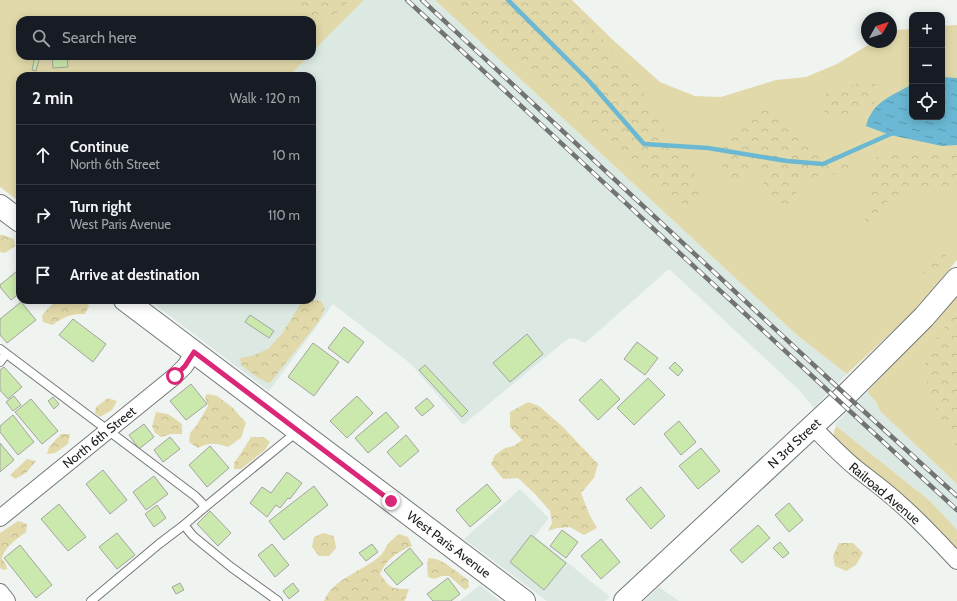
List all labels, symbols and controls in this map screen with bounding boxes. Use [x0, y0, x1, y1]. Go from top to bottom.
north arrow [861, 12, 897, 48]
map controls [909, 12, 945, 120]
button: + [909, 12, 945, 48]
search box [16, 16, 316, 60]
icon: search [30, 27, 52, 49]
text: Search here [62, 29, 137, 47]
button: − [909, 48, 945, 84]
button: locate [909, 84, 945, 120]
text: 2 min [32, 88, 73, 108]
text: Walk · 120 m [230, 90, 300, 106]
text: Continue [70, 138, 129, 156]
icon: ahead [32, 144, 54, 166]
text: 10 m [272, 147, 300, 163]
text: North 6th Street [70, 156, 160, 172]
text: Turn right [70, 198, 131, 216]
icon: right [32, 204, 54, 226]
text: 110 m [268, 207, 300, 223]
text: West Paris Avenue [70, 216, 171, 232]
icon: arrive [32, 264, 54, 286]
text: Arrive at destination [70, 266, 200, 284]
route start [166, 367, 184, 385]
street label: North 6th Street [59, 402, 139, 471]
street label: N 3rd Street [764, 414, 824, 472]
street label: Railroad Avenue [846, 458, 924, 528]
route end [382, 492, 400, 510]
street label: West Paris Avenue [404, 507, 494, 581]

